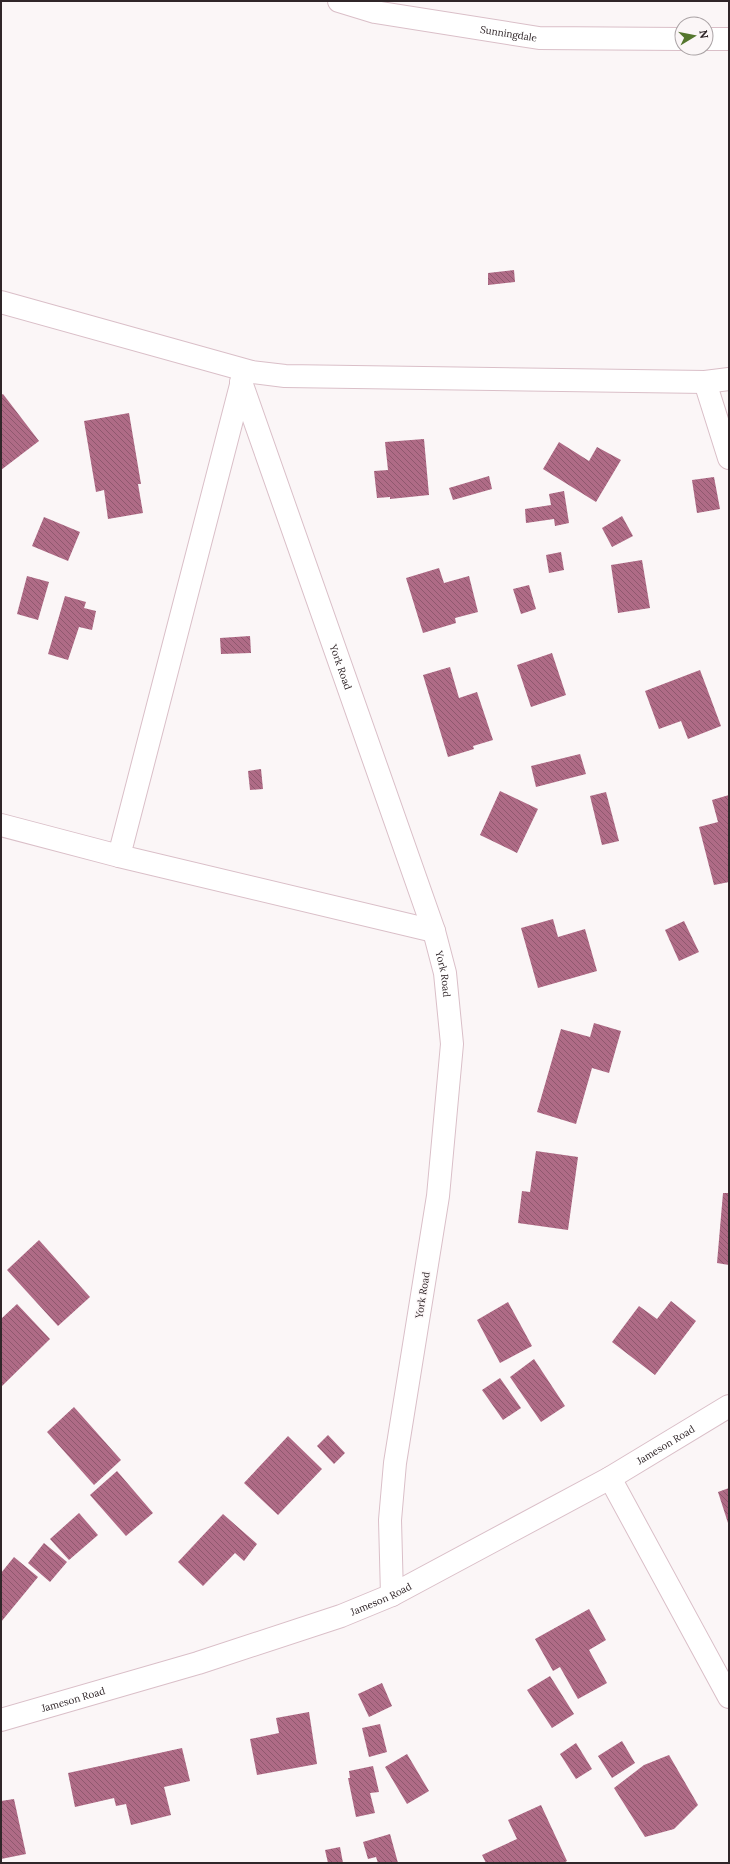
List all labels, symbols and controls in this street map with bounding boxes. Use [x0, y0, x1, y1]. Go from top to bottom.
north arrow [674, 16, 714, 56]
street label: Sunningdale [479, 23, 539, 45]
text: N [696, 29, 712, 40]
street label: York Road [326, 642, 355, 691]
street label: York Road [432, 948, 453, 998]
street label: York Road [412, 1271, 433, 1320]
street label: Jameson Road [633, 1422, 697, 1468]
street label: Jameson Road [348, 1580, 414, 1619]
street label: Jameson Road [39, 1684, 107, 1715]

